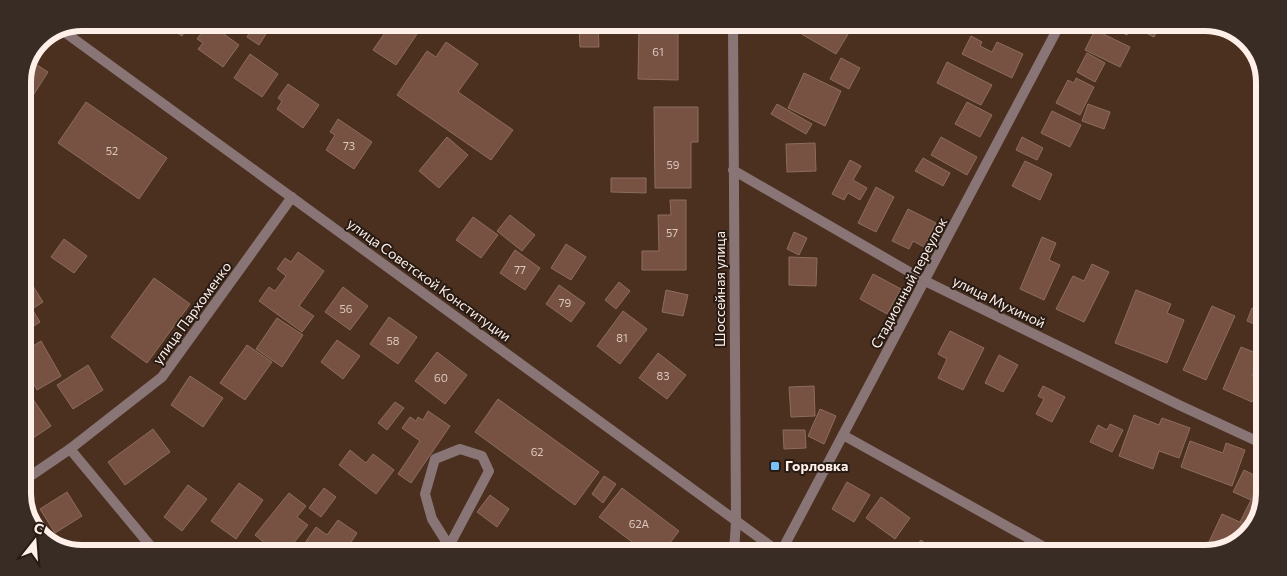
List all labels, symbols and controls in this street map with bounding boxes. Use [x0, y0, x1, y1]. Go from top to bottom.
house number: 61 [652, 45, 664, 58]
house number: 73 [343, 139, 355, 152]
house number: 52 [106, 144, 118, 157]
house number: 59 [667, 158, 680, 171]
street label: улица Советской Конституции [344, 214, 514, 345]
street label: Стадионный переулок [867, 214, 951, 351]
house number: 57 [666, 226, 678, 239]
street label: Шоссейная улица [711, 231, 728, 347]
street label: улица Пархоменко [149, 258, 235, 367]
house number: 77 [514, 263, 526, 276]
street label: улица Мухиной [950, 272, 1048, 331]
house number: 79 [559, 296, 572, 309]
house number: 56 [340, 302, 353, 315]
house number: 81 [616, 331, 628, 344]
house number: 58 [387, 334, 400, 347]
house number: 83 [657, 369, 669, 382]
house number: 60 [434, 371, 448, 384]
house number: 62 [531, 445, 543, 458]
place label: Горловка [785, 457, 848, 474]
marker: Горловка [769, 460, 781, 472]
north arrow [10, 516, 60, 566]
house number: 62А [629, 517, 650, 530]
text: С [32, 519, 46, 538]

